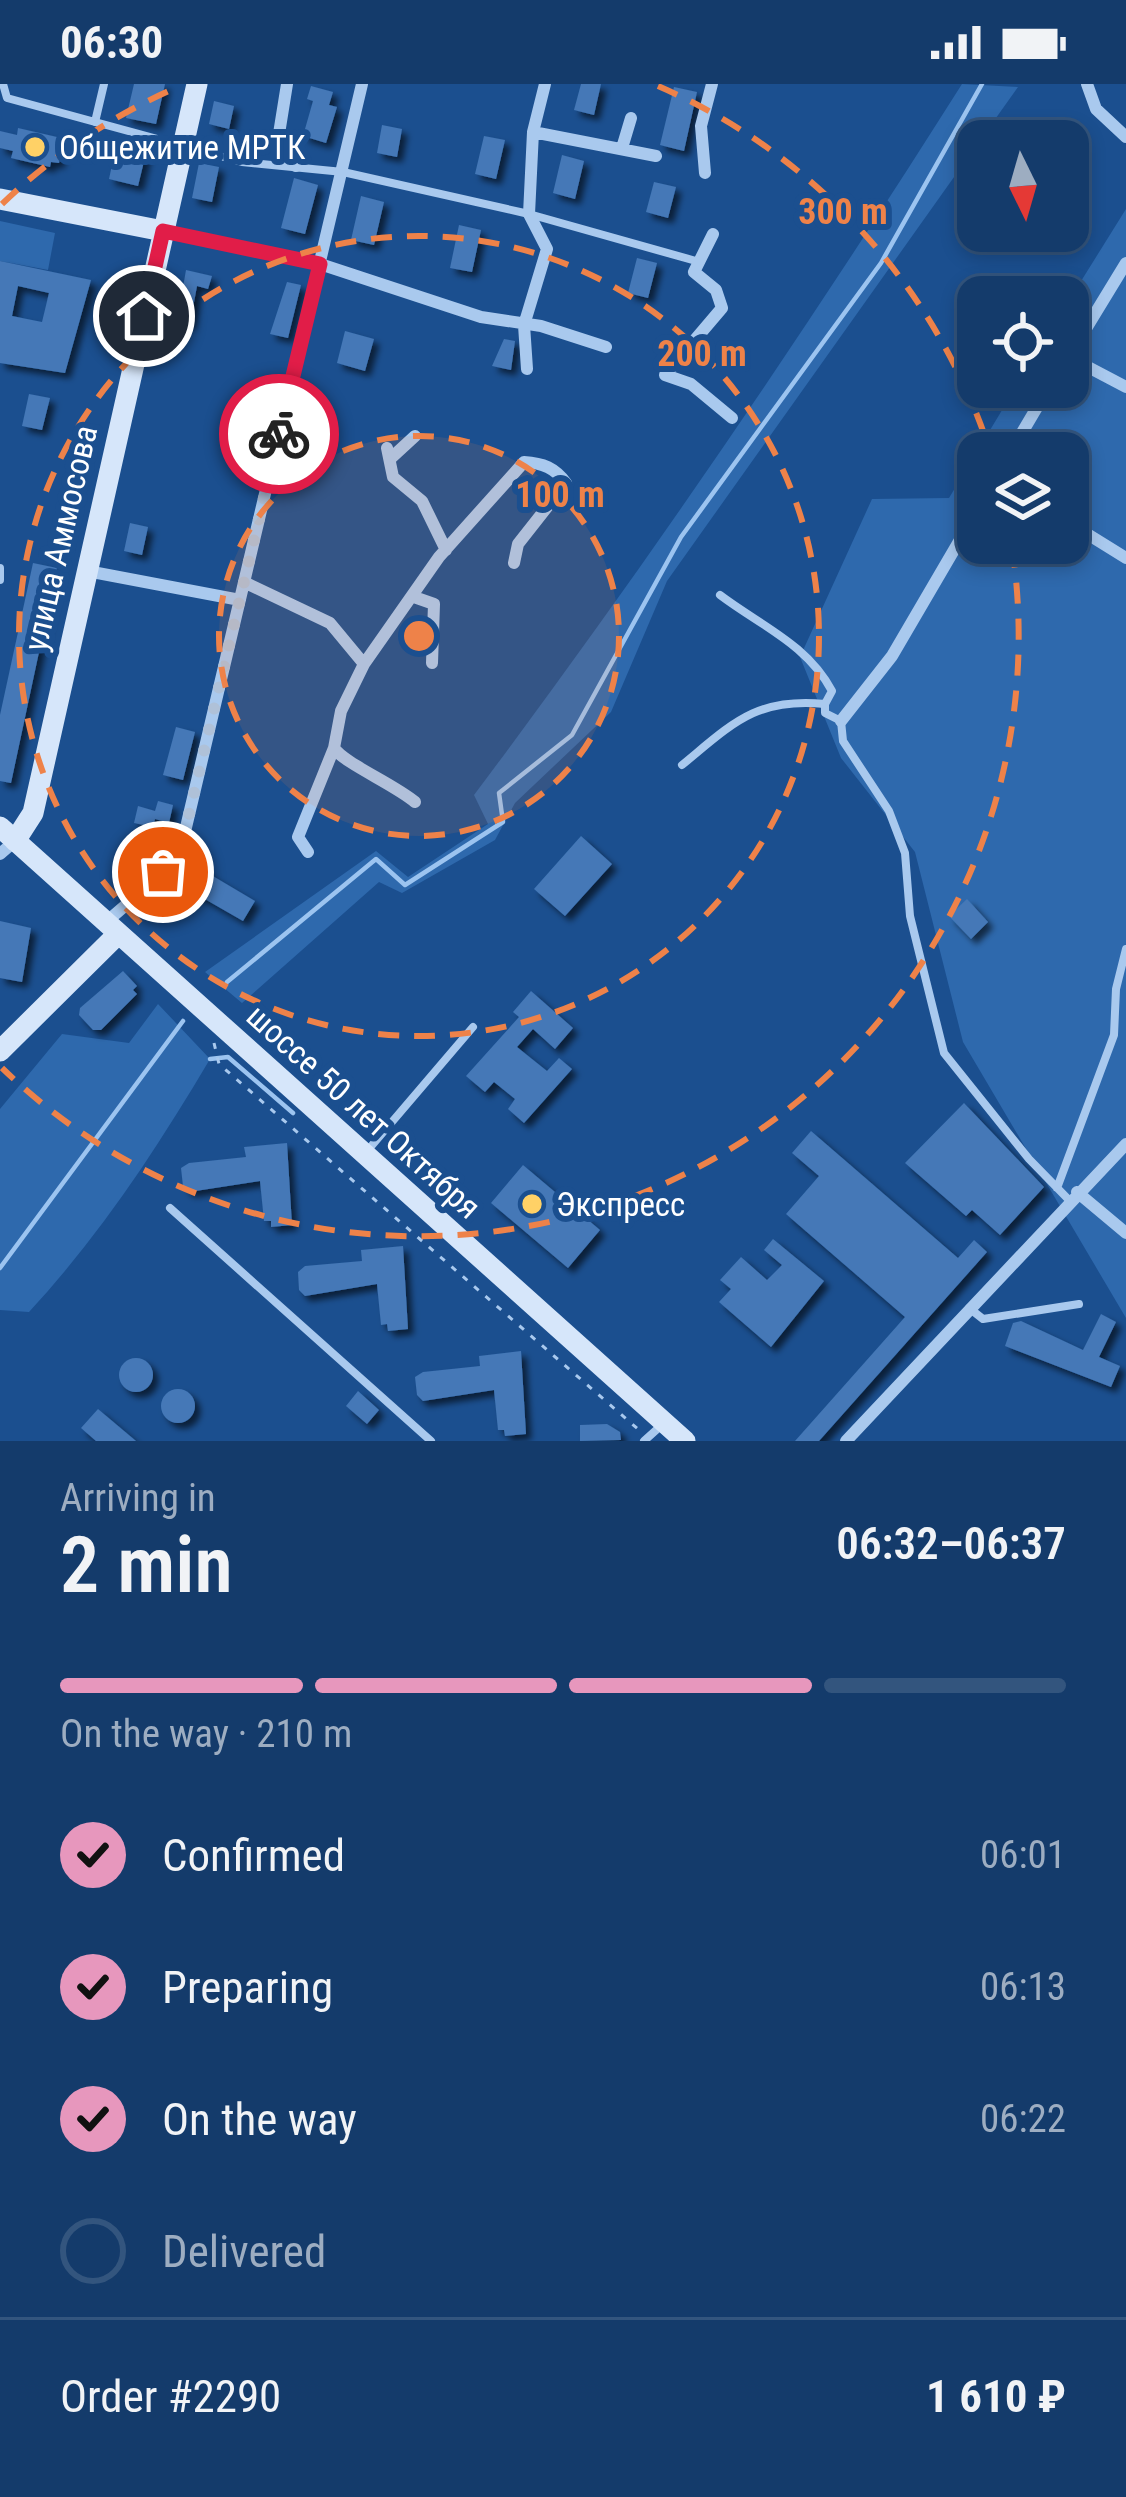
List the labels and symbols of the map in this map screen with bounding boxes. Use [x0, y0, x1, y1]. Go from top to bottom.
north arrow [957, 120, 1089, 252]
place label: Общежитие МРТК [59, 128, 306, 167]
marker: Общежитие МРТК [22, 134, 48, 160]
text: 300 m [798, 191, 888, 233]
pin [93, 265, 195, 367]
text: 200 m [657, 333, 747, 375]
courier [219, 374, 339, 494]
street label: улица Аммосова [16, 422, 105, 654]
text: 100 m [515, 474, 605, 516]
centre of rings [398, 615, 440, 657]
pin [112, 821, 214, 923]
street label: шоссе 50 лет Октября [239, 996, 488, 1226]
place label: Экспресс [556, 1185, 685, 1224]
marker: Экспресс [519, 1191, 545, 1217]

